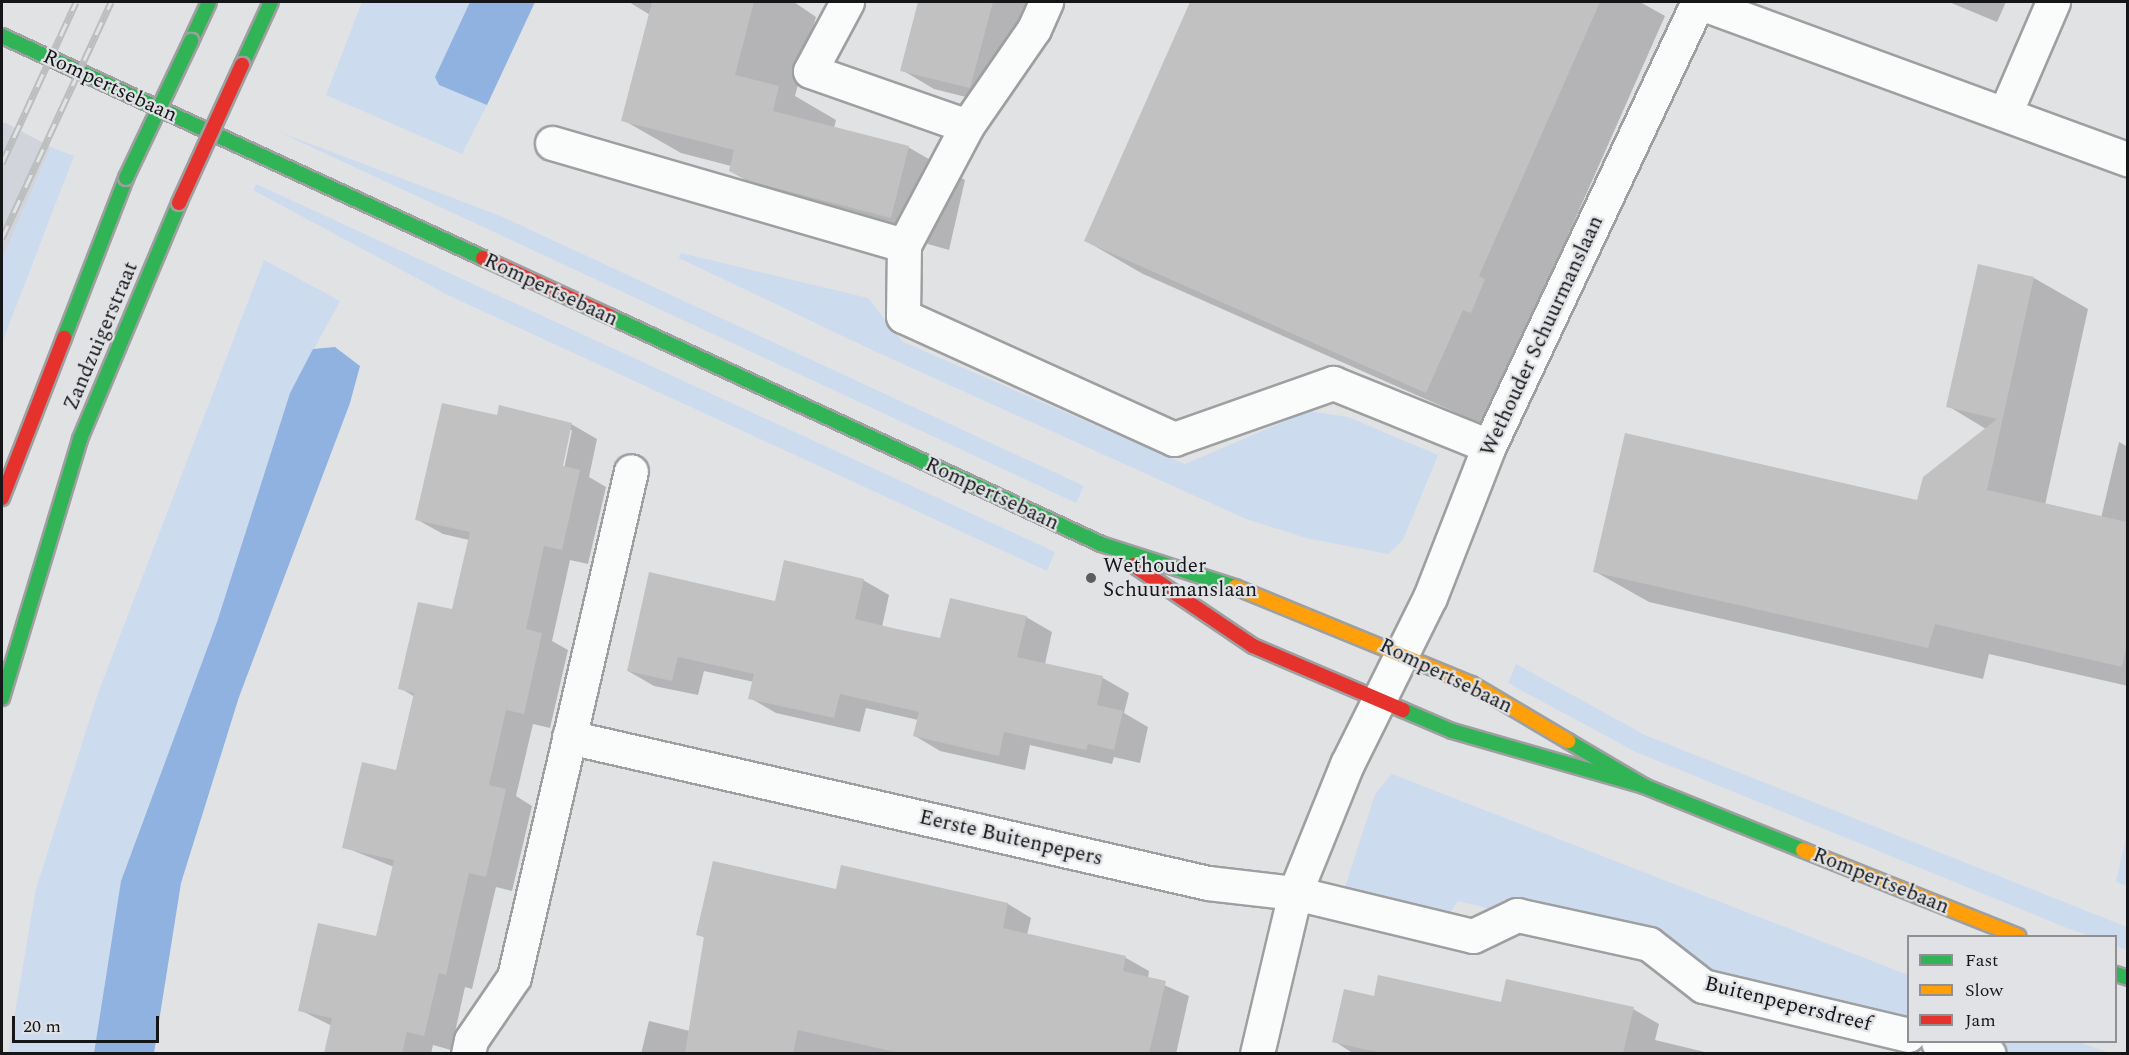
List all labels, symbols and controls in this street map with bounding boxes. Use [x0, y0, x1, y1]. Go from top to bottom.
street label: Rompertsebaan [39, 44, 181, 128]
street label: Wethouder Schuurmanslaan [1475, 212, 1609, 460]
street label: Rompertsebaan [480, 248, 622, 332]
street label: Zandzuigerstraat [58, 258, 144, 414]
street label: Rompertsebaan [921, 452, 1063, 536]
place label: Wethouder Schuurmanslaan [1103, 553, 1257, 603]
marker: Wethouder Schuurmanslaan [1084, 571, 1098, 585]
street label: Rompertsebaan [1375, 633, 1517, 719]
street label: Eerste Buitenpepers [917, 805, 1105, 871]
street label: Rompertsebaan [1809, 842, 1953, 920]
legend [1907, 935, 2117, 1043]
text: Fast [1965, 947, 1998, 974]
street label: Buitenpepersdreef [1702, 971, 1874, 1037]
text: Slow [1965, 977, 2003, 1004]
scale bar [15, 1004, 162, 1042]
text: Jam [1965, 1007, 1996, 1034]
text: 20 m [23, 1013, 61, 1040]

